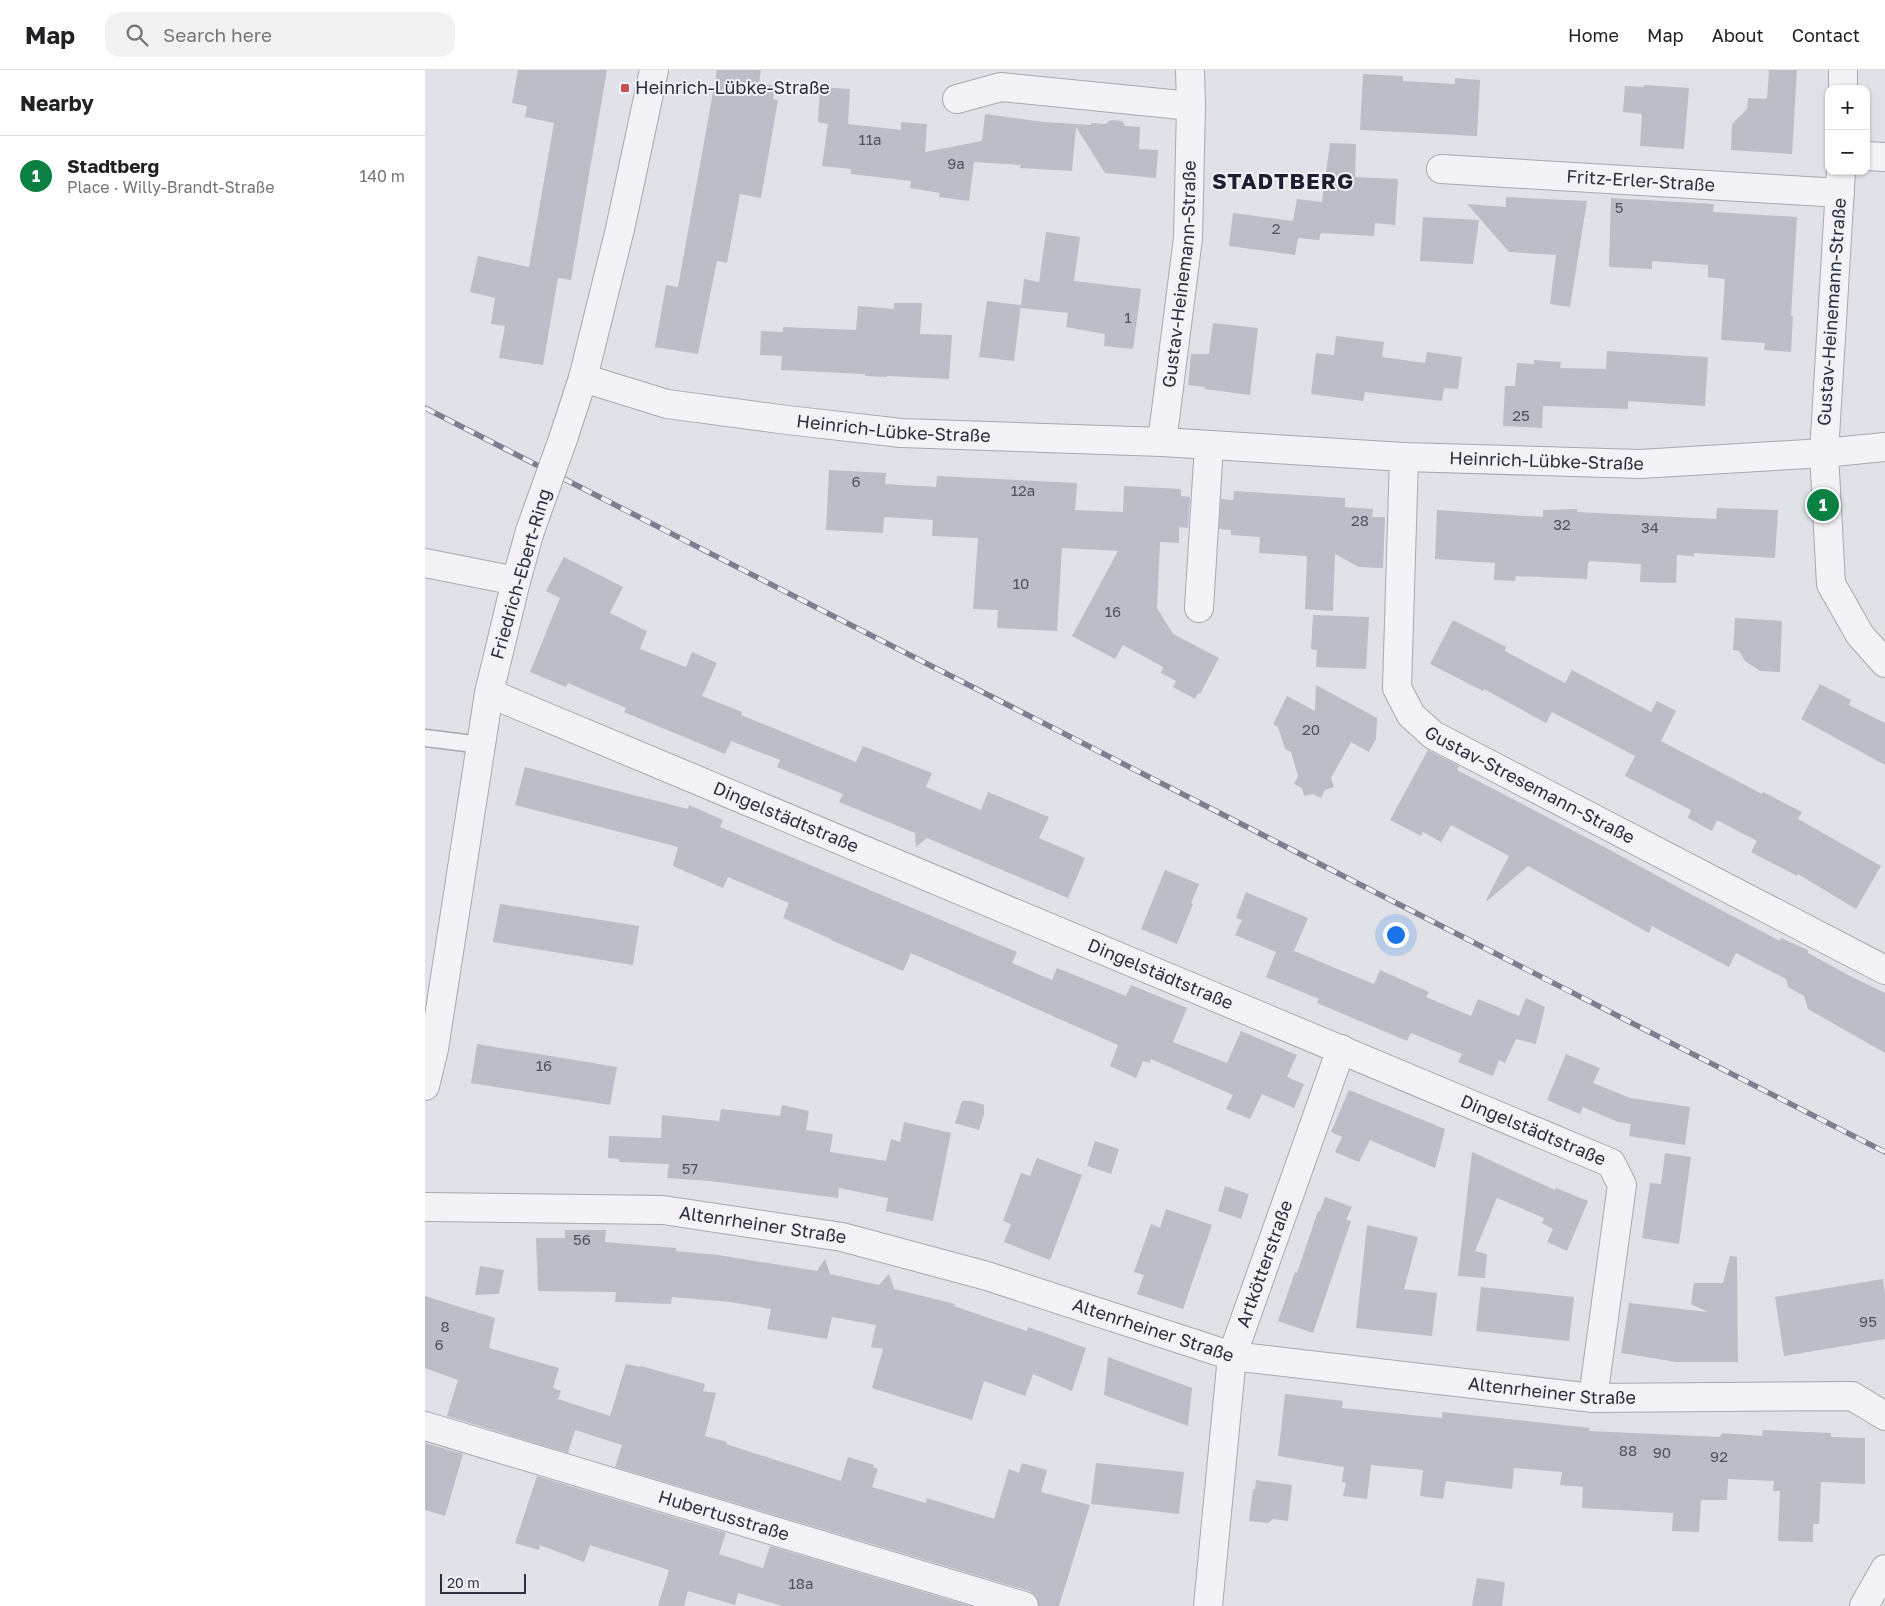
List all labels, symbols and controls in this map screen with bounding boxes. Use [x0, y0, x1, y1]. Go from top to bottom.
search box [105, 12, 455, 57]
text: Map [25, 20, 75, 49]
icon: search [123, 21, 151, 49]
text: Search here [163, 23, 272, 46]
text: Home [1568, 24, 1619, 46]
text: Map [1647, 24, 1684, 46]
text: About [1712, 24, 1764, 46]
text: Contact [1792, 24, 1860, 46]
place label: Heinrich-Lübke-Straße [635, 76, 830, 98]
marker: Heinrich-Lübke-Straße [619, 82, 631, 94]
map controls [1825, 85, 1870, 175]
button: + [1825, 85, 1870, 130]
text: Nearby [20, 90, 94, 116]
house number: 11a [858, 130, 882, 148]
button: − [1825, 130, 1870, 175]
text: Stadtberg [67, 154, 159, 177]
house number: 9a [947, 154, 965, 172]
street label: Gustav-Heinemann-Straße [1157, 160, 1200, 389]
street label: Fritz-Erler-Straße [1566, 165, 1716, 195]
text: 1 [32, 166, 40, 186]
text: 140 m [359, 166, 405, 186]
district label: STADTBERG [1212, 167, 1354, 194]
text: Place · Willy-Brandt-Straße [67, 177, 274, 197]
street label: Gustav-Heinemann-Straße [1812, 197, 1850, 427]
house number: 5 [1615, 198, 1623, 216]
house number: 2 [1272, 219, 1280, 237]
house number: 1 [1124, 308, 1132, 326]
house number: 25 [1512, 406, 1530, 424]
street label: Heinrich-Lübke-Straße [795, 409, 991, 446]
street label: Heinrich-Lübke-Straße [1449, 446, 1644, 474]
house number: 6 [851, 472, 861, 490]
house number: 12a [1011, 481, 1035, 499]
street label: Friedrich-Ebert-Ring [485, 486, 555, 662]
pin: 1 [1807, 486, 1839, 524]
house number: 28 [1351, 511, 1369, 529]
house number: 32 [1553, 515, 1571, 533]
house number: 34 [1641, 518, 1659, 536]
house number: 10 [1013, 574, 1029, 592]
house number: 16 [1105, 602, 1121, 620]
house number: 20 [1302, 720, 1320, 738]
street label: Gustav-Stresemann-Straße [1420, 721, 1639, 848]
street label: Dingelstädtstraße [710, 776, 862, 857]
your location [1383, 922, 1409, 948]
street label: Dingelstädtstraße [1085, 933, 1237, 1014]
house number: 16 [536, 1056, 552, 1074]
street label: Dingelstädtstraße [1457, 1089, 1610, 1170]
house number: 57 [682, 1159, 698, 1177]
street label: Artkötterstraße [1231, 1197, 1297, 1330]
street label: Altenrheiner Straße [678, 1201, 848, 1248]
house number: 56 [573, 1230, 591, 1248]
street label: Altenrheiner Straße [1070, 1293, 1237, 1366]
house number: 95 [1859, 1312, 1877, 1330]
house number: 8 [440, 1317, 450, 1335]
house number: 6 [434, 1335, 444, 1353]
street label: Altenrheiner Straße [1467, 1372, 1636, 1408]
house number: 88 [1619, 1441, 1637, 1459]
house number: 90 [1653, 1443, 1671, 1461]
house number: 92 [1710, 1447, 1728, 1465]
street label: Hubertusstraße [656, 1485, 792, 1545]
scale bar [440, 1571, 526, 1594]
text: 20 m [447, 1574, 480, 1591]
house number: 18a [789, 1574, 813, 1592]

